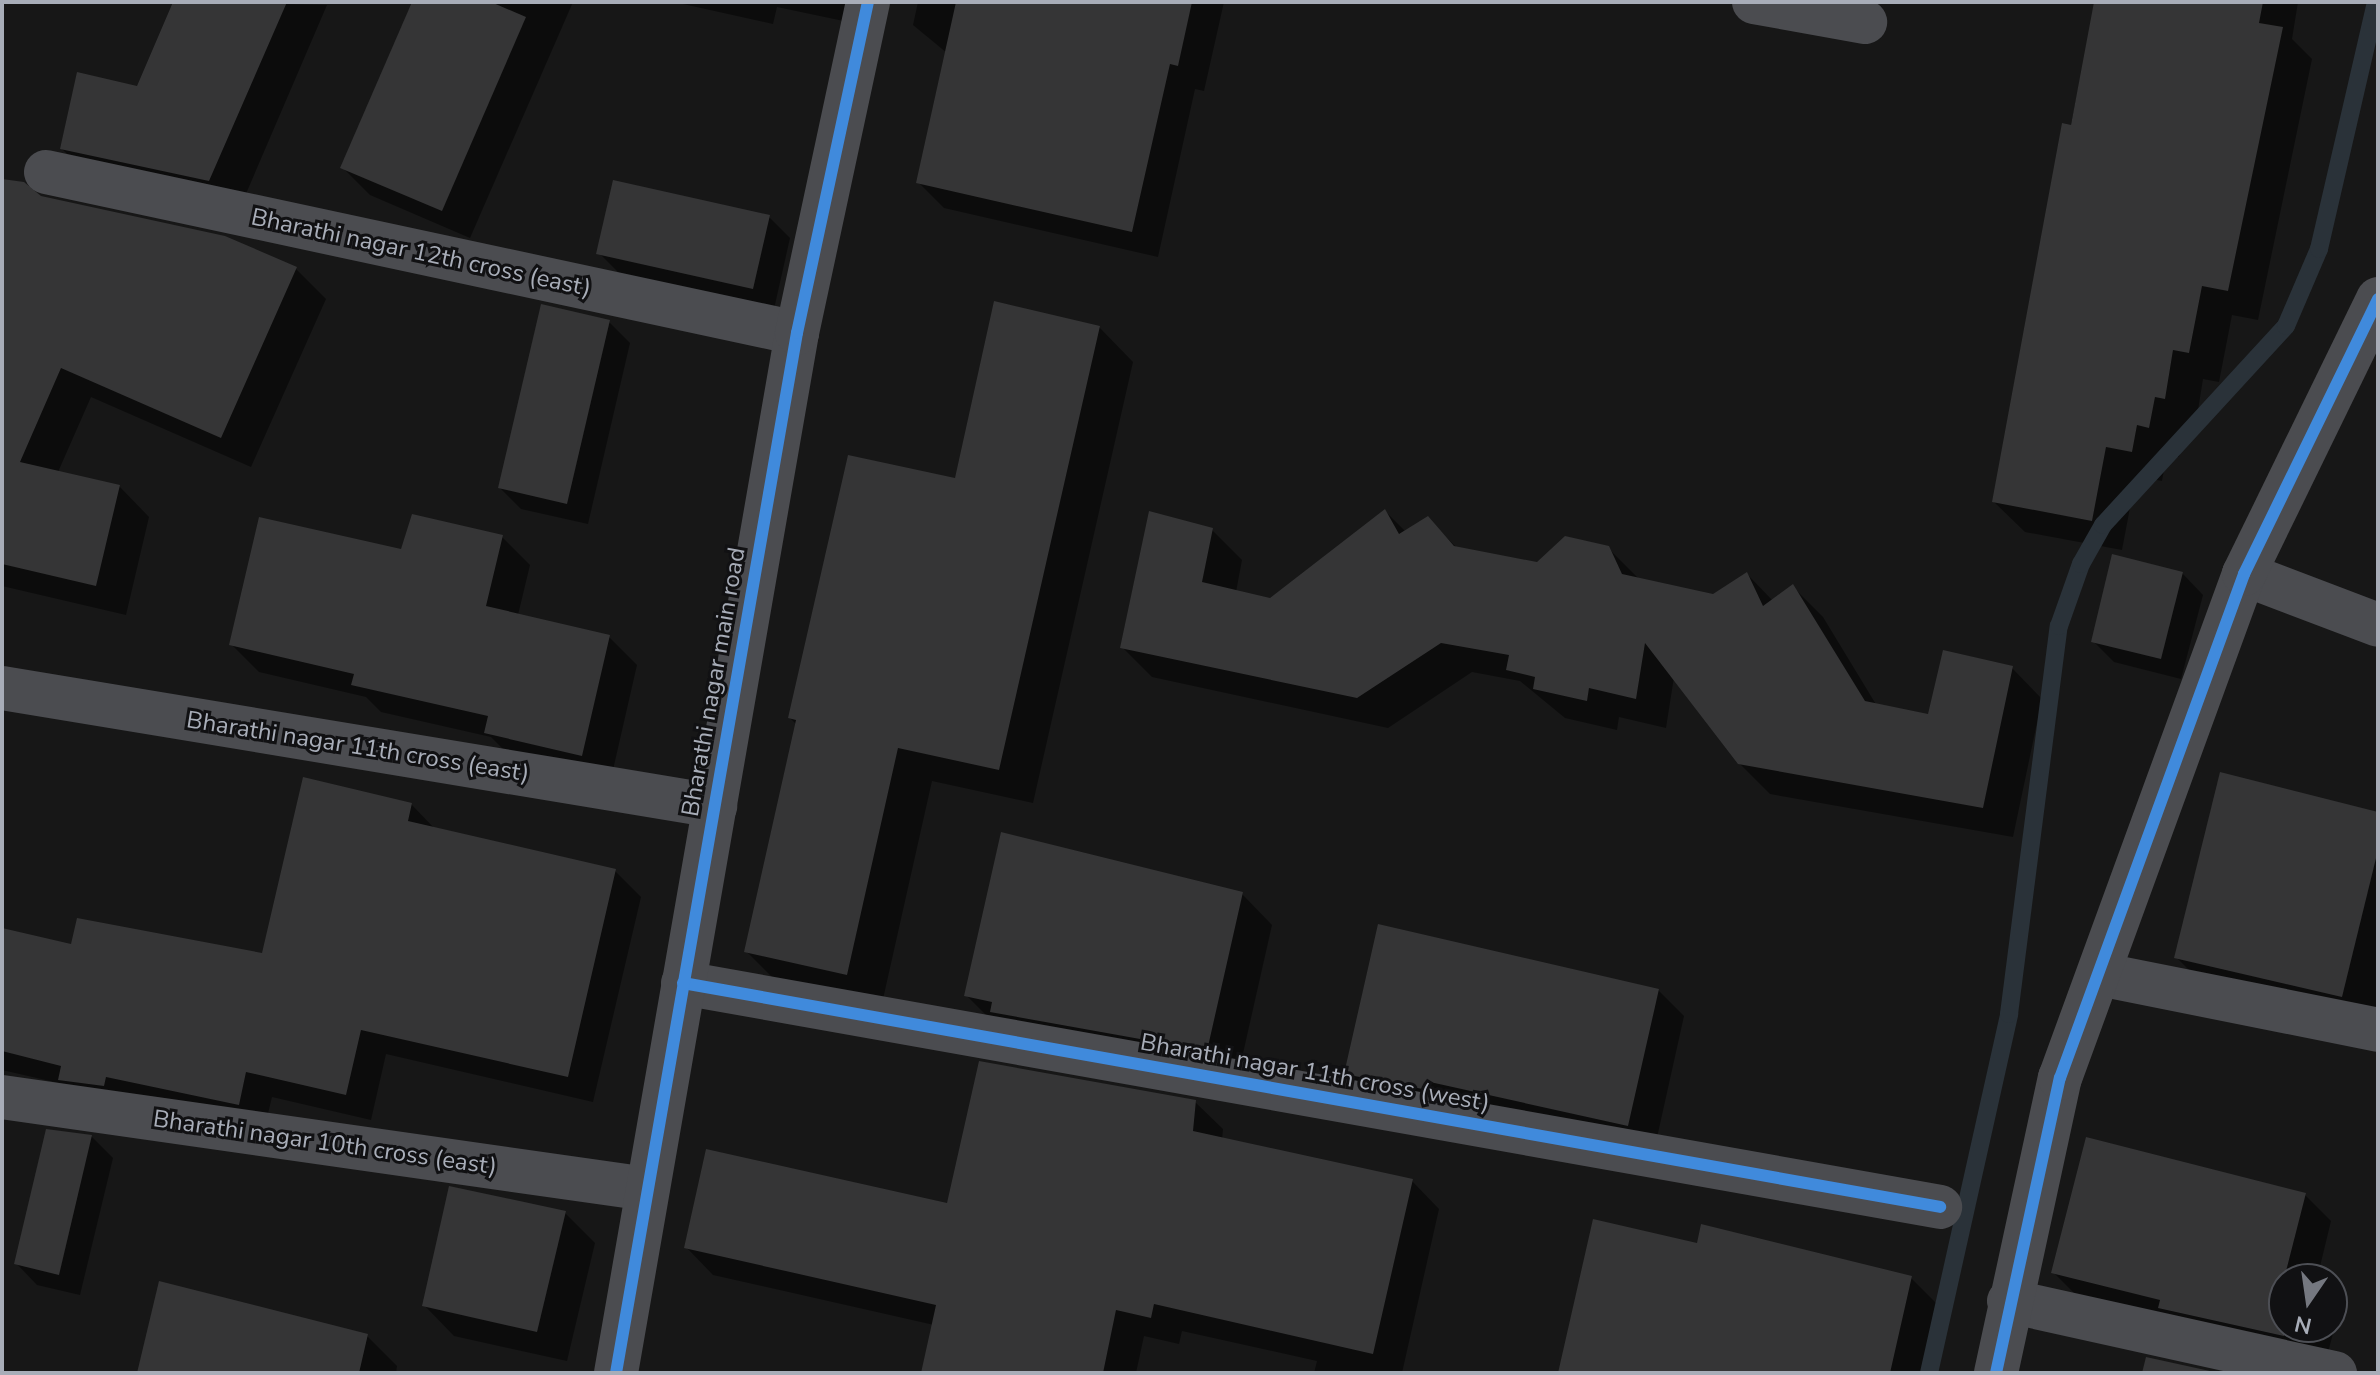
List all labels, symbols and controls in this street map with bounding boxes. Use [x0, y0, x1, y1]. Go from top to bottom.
street label: Bharathi nagar 12th cross (east) [248, 203, 594, 303]
street label: Bharathi nagar main road [676, 545, 752, 819]
street label: Bharathi nagar 11th cross (east) [184, 706, 532, 788]
street label: Bharathi nagar 11th cross (west) [1138, 1028, 1492, 1118]
street label: Bharathi nagar 10th cross (east) [151, 1105, 499, 1181]
north arrow [2268, 1263, 2348, 1343]
text: N [2292, 1308, 2314, 1341]

